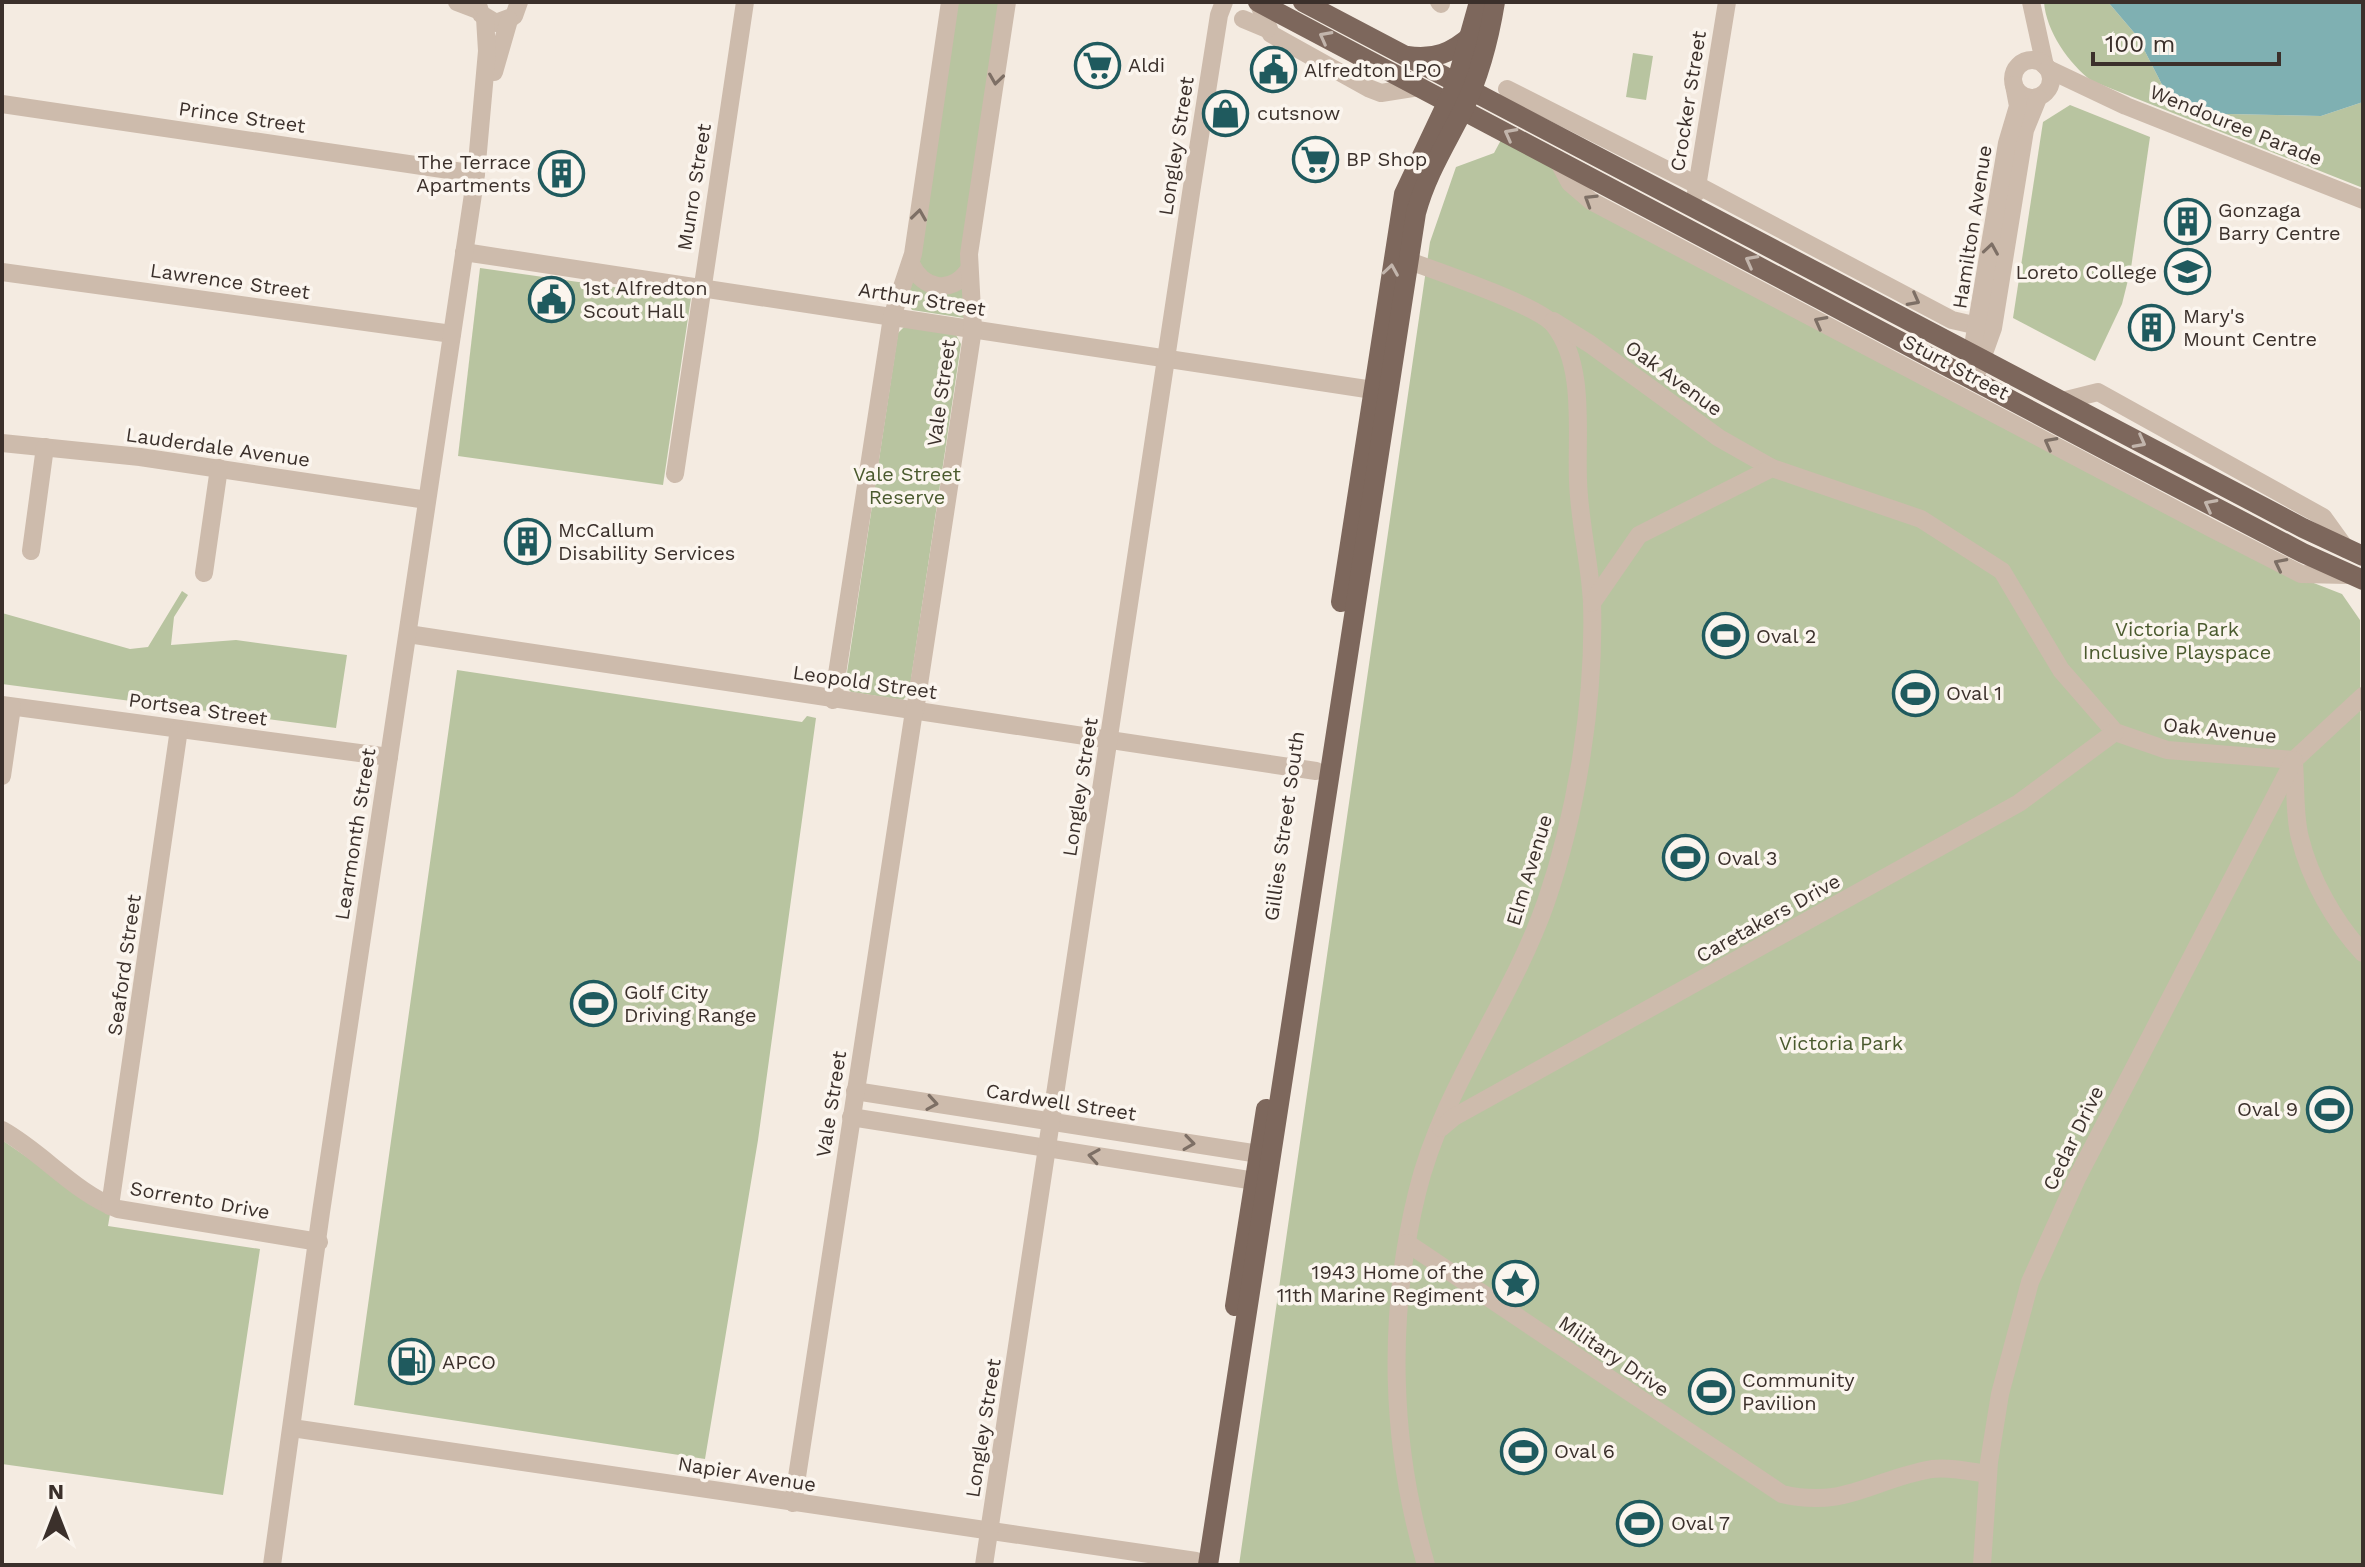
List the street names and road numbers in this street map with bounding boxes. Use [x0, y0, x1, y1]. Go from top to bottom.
street label: Crocker Street [1665, 28, 1711, 173]
street label: Longley Street [1153, 74, 1199, 217]
street label: Wendouree Parade [2146, 79, 2326, 171]
street label: Prince Street [177, 96, 308, 138]
street label: Munro Street [672, 121, 716, 252]
street label: Hamilton Avenue [1947, 143, 1997, 311]
street label: Lawrence Street [148, 258, 312, 304]
street label: Arthur Street [857, 277, 988, 321]
street label: Sturt Street [1899, 329, 2014, 405]
street label: Oak Avenue [1621, 335, 1727, 421]
street label: Vale Street [922, 337, 960, 448]
street label: Lauderdale Avenue [124, 422, 312, 472]
street label: Leopold Street [791, 660, 939, 704]
street label: Portsea Street [127, 687, 270, 731]
street label: Oak Avenue [2162, 712, 2278, 748]
street label: Longley Street [1057, 715, 1103, 858]
street label: Gillies Street South [1259, 730, 1309, 922]
street label: Learmonth Street [330, 746, 381, 922]
street label: Elm Avenue [1501, 812, 1557, 928]
street label: Caretakers Drive [1692, 868, 1844, 968]
street label: Seaford Street [102, 892, 146, 1037]
street label: Vale Street [811, 1048, 851, 1159]
street label: Cardwell Street [984, 1078, 1139, 1126]
street label: Cedar Drive [2037, 1082, 2109, 1194]
street label: Sorrento Drive [128, 1176, 272, 1224]
street label: Military Drive [1554, 1310, 1674, 1402]
street label: Longley Street [960, 1356, 1006, 1499]
street label: Napier Avenue [676, 1451, 818, 1497]

